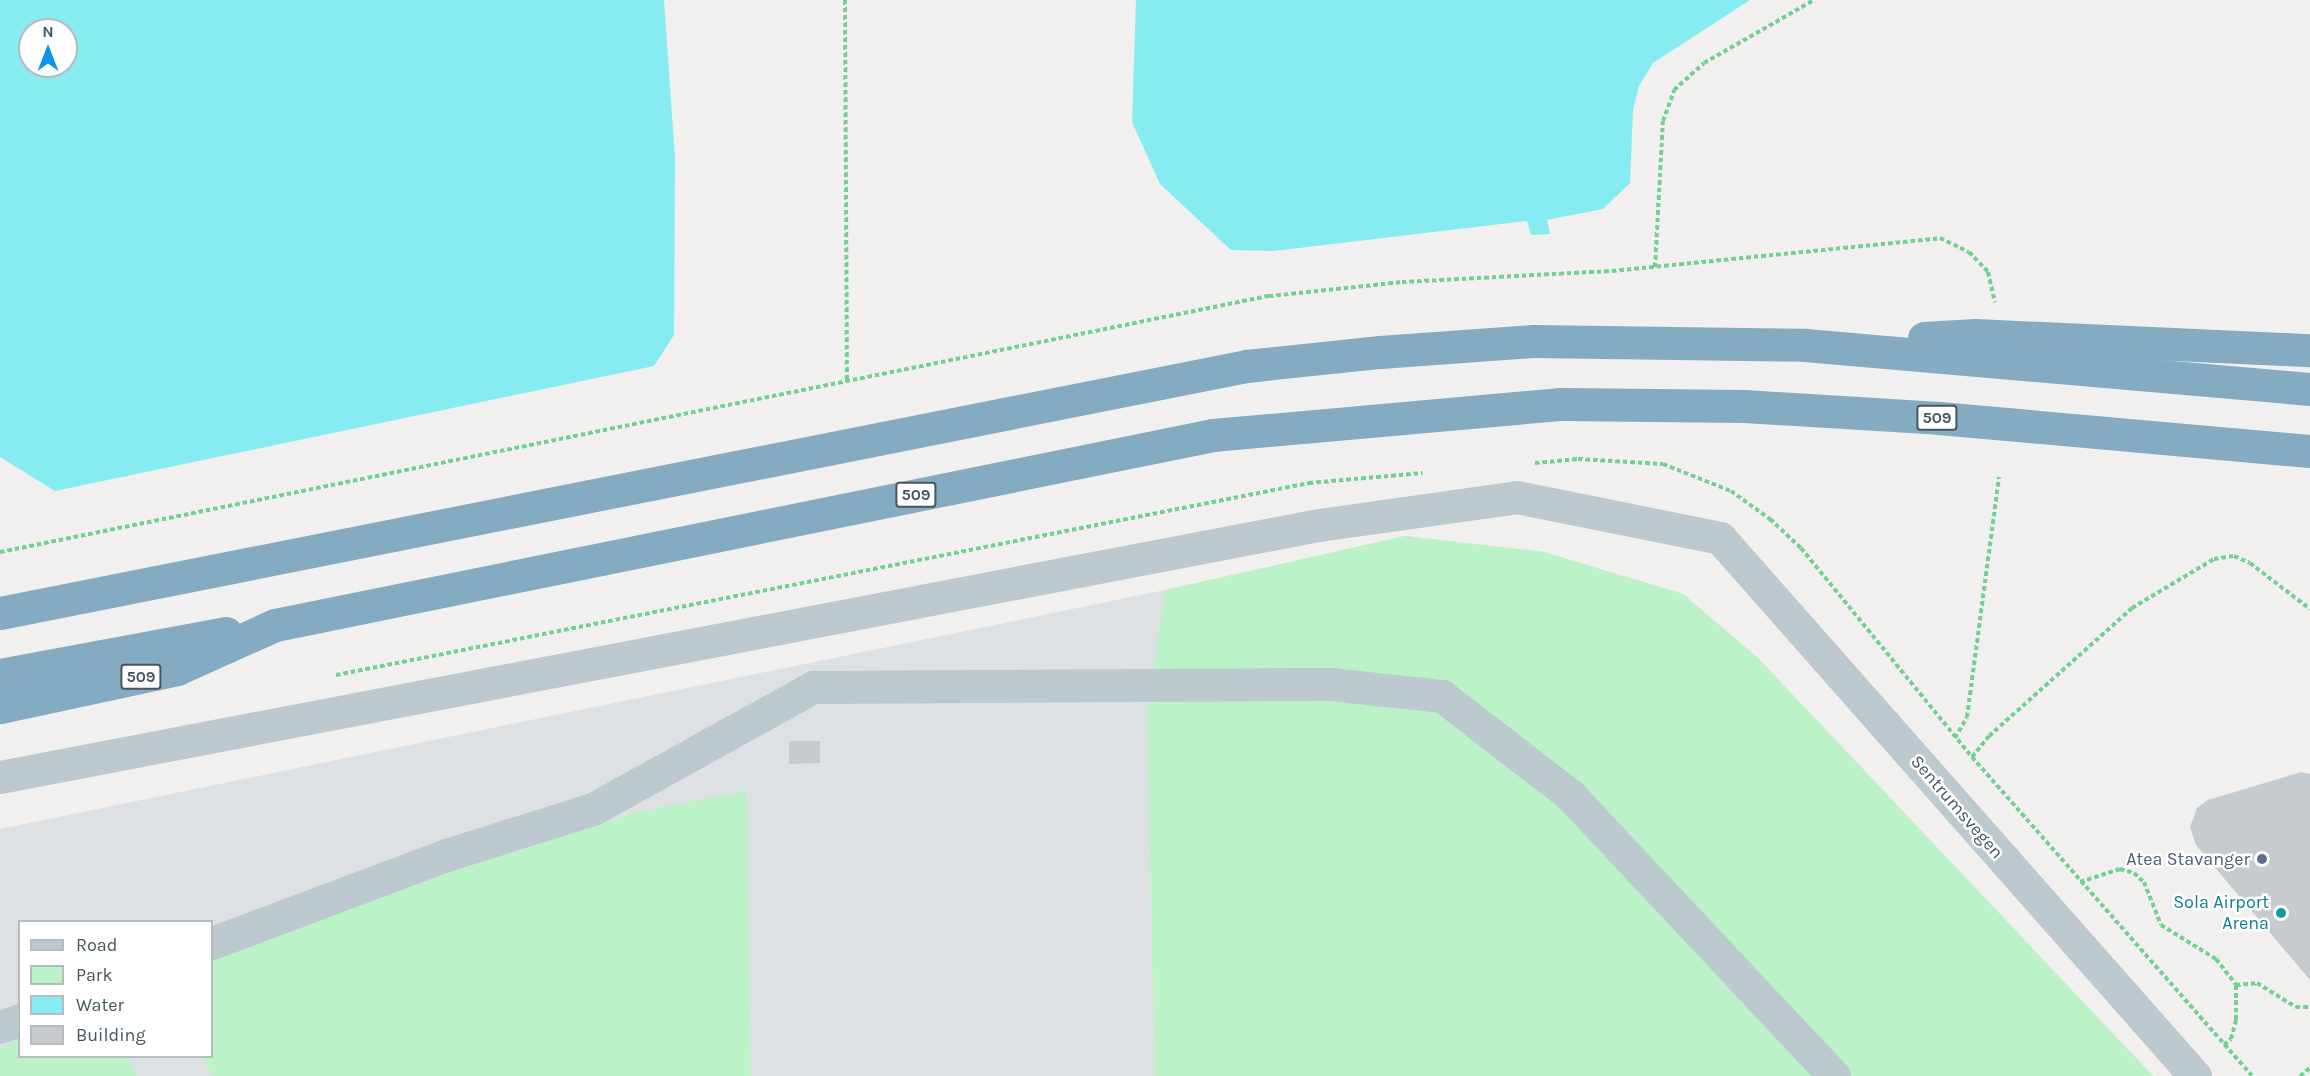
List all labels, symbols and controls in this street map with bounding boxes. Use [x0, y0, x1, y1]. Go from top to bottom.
north arrow [18, 18, 78, 78]
text: N [42, 22, 54, 41]
road number: 509 [1916, 405, 1958, 431]
road number: 509 [895, 482, 937, 508]
road number: 509 [120, 664, 162, 690]
street label: Sentrumsvegen [1906, 751, 2008, 863]
place label: Atea Stavanger [2126, 848, 2250, 870]
marker: Atea Stavanger [2255, 852, 2269, 866]
place label: Sola Airport Arena [2173, 892, 2269, 934]
marker: Sola Airport Arena [2274, 906, 2288, 920]
legend [18, 920, 213, 1058]
text: Road [76, 934, 117, 956]
text: Park [76, 964, 113, 986]
text: Water [76, 994, 124, 1016]
text: Building [76, 1024, 146, 1046]

